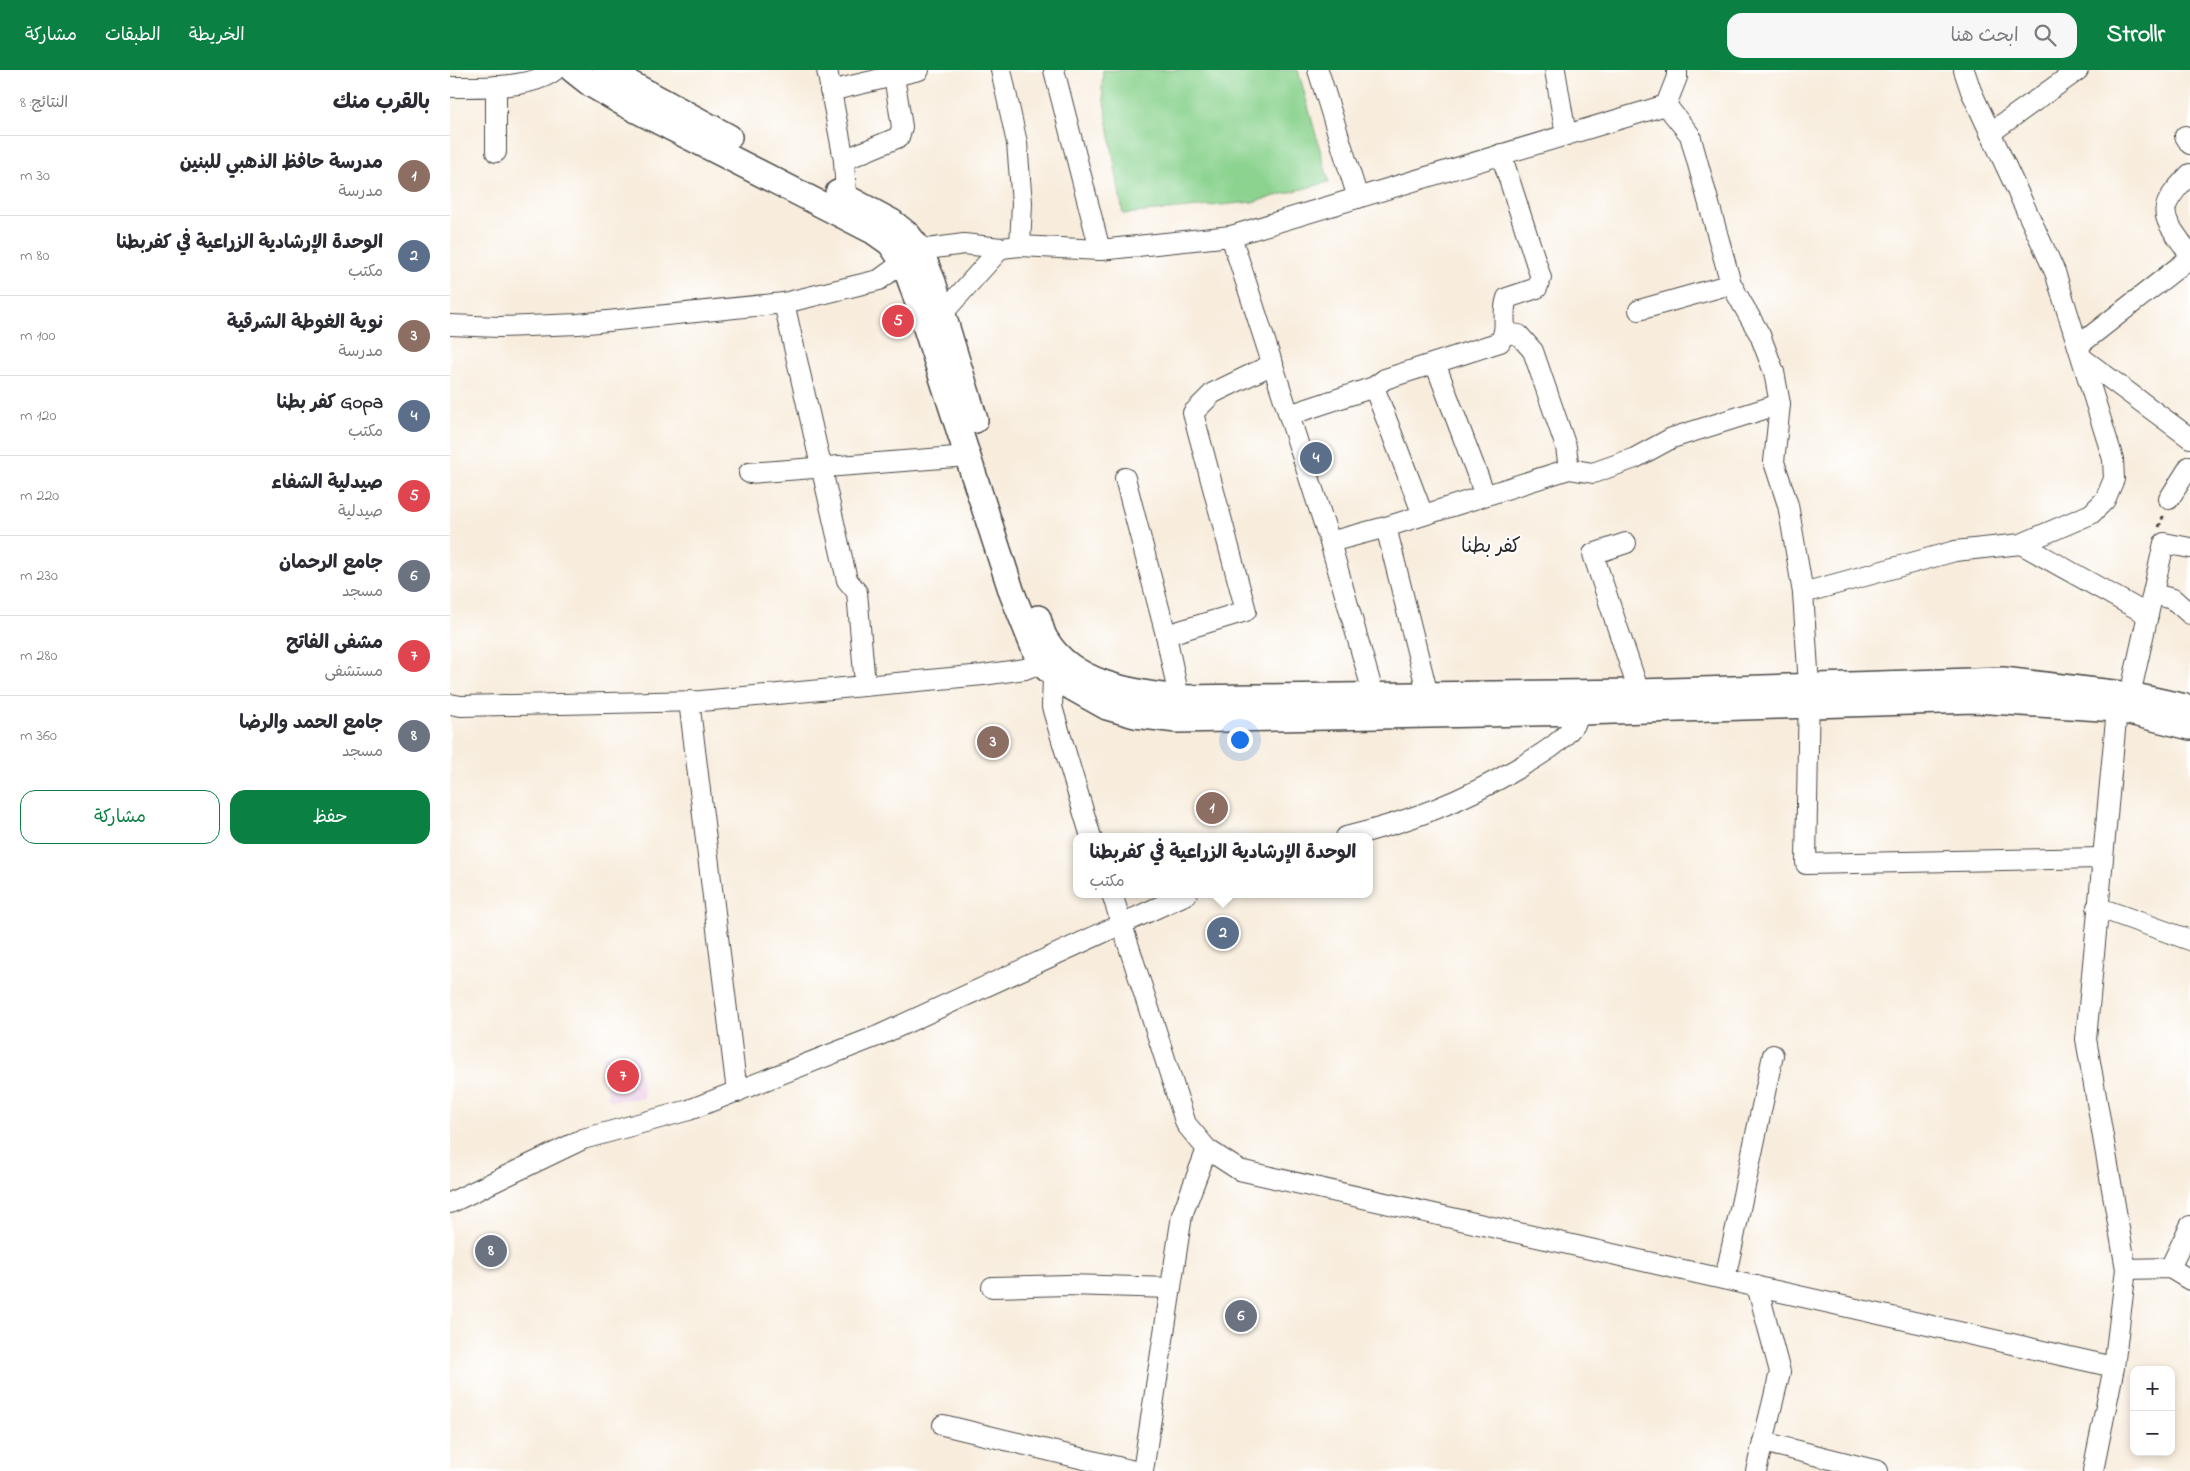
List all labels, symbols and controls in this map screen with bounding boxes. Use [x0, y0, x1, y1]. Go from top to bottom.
search box [1727, 13, 2077, 58]
text: Strollr [2107, 18, 2165, 53]
icon: search [2031, 21, 2059, 49]
text: مشاركة [25, 23, 77, 49]
text: الطبقات [105, 23, 161, 49]
text: الخريطة [189, 23, 245, 49]
text: ابحث هنا [1951, 23, 2019, 50]
text: بالقرب منك [333, 88, 430, 118]
text: النتائج: 8 [20, 91, 68, 115]
text: مدرسة حافظ الذهبي للبنين [180, 150, 383, 177]
text: 30 m [20, 164, 50, 188]
text: 1 [411, 164, 417, 188]
text: مدرسة [338, 180, 383, 204]
text: الوحدة الإرشادية الزراعية في كفربطنا [116, 230, 383, 257]
text: 80 m [20, 244, 49, 268]
text: 2 [410, 244, 418, 268]
text: مكتب [348, 260, 383, 284]
pin: 5 [882, 302, 914, 340]
text: نوية الغوطة الشرقية [227, 310, 383, 337]
text: 100 m [20, 324, 55, 348]
text: 3 [411, 324, 417, 348]
text: مدرسة [338, 340, 383, 364]
text: Gopa كفر بطنا [277, 390, 383, 417]
text: 120 m [20, 404, 56, 428]
text: 4 [411, 404, 417, 428]
text: مكتب [348, 420, 383, 444]
pin: 4 [1300, 439, 1332, 477]
text: صيدلية الشفاء [271, 470, 383, 497]
text: 220 m [20, 484, 59, 508]
text: 5 [409, 484, 419, 508]
text: صيدلية [338, 500, 383, 524]
district label: كفر بطنا [1461, 533, 1521, 562]
text: جامع الرحمان [279, 550, 383, 577]
text: 230 m [20, 564, 58, 588]
text: 6 [410, 564, 418, 588]
text: مسجد [342, 580, 383, 604]
text: مشفى الفاتح [286, 630, 383, 657]
text: 280 m [20, 644, 57, 668]
text: 7 [411, 644, 417, 668]
text: مستشفى [324, 660, 383, 684]
text: جامع الحمد والرضا [239, 710, 383, 737]
pin: 3 [977, 723, 1009, 761]
text: 360 m [20, 724, 57, 748]
text: 8 [411, 724, 417, 748]
your location [1227, 727, 1253, 753]
text: مسجد [342, 740, 383, 764]
pin: 1 [1196, 789, 1228, 827]
button: مشاركة [20, 790, 220, 844]
button: حفظ [230, 790, 430, 844]
popup [1073, 833, 1373, 898]
text: الوحدة الإرشادية الزراعية في كفربطنا [1090, 840, 1356, 867]
text: مكتب [1090, 870, 1125, 894]
pin: 2 [1207, 914, 1239, 952]
pin: 7 [607, 1057, 639, 1095]
pin: 8 [475, 1232, 507, 1270]
pin: 6 [1225, 1297, 1257, 1335]
map controls [2130, 1366, 2175, 1456]
button: + [2130, 1366, 2175, 1411]
button: − [2130, 1411, 2175, 1456]

